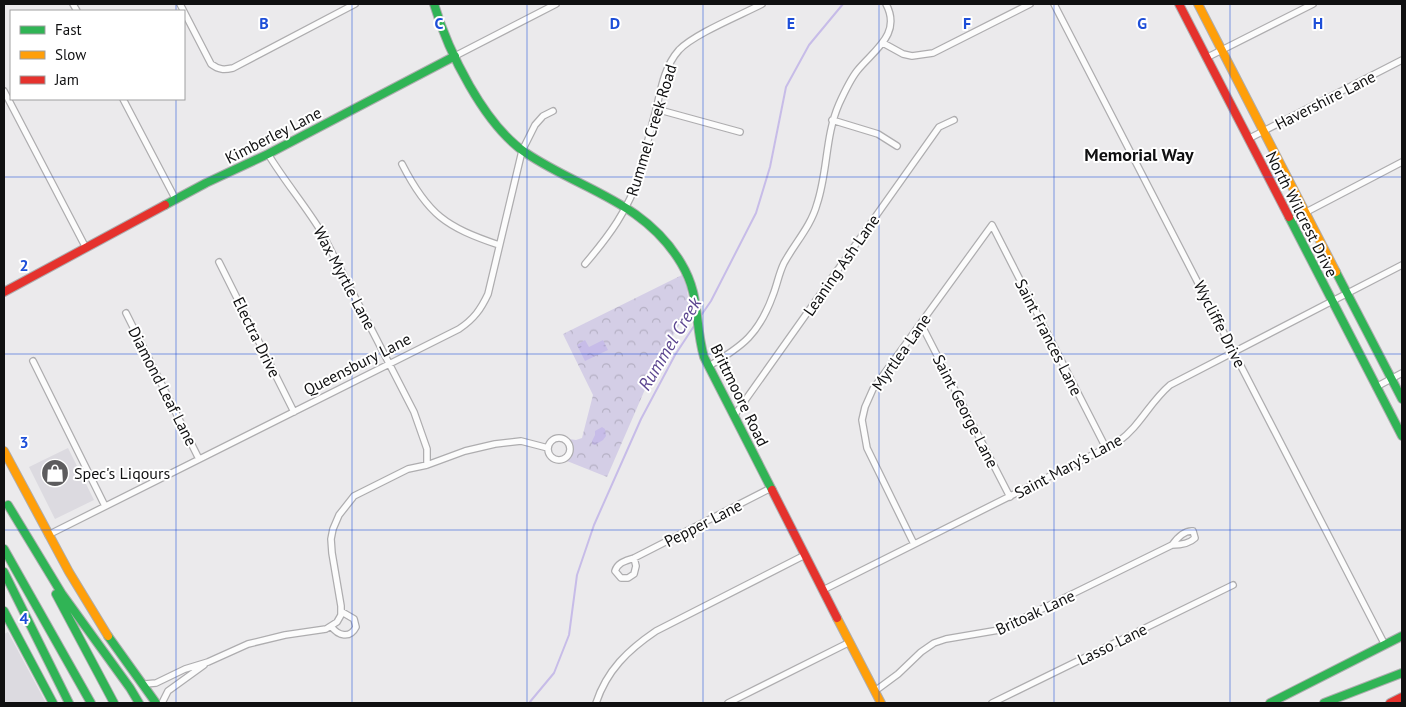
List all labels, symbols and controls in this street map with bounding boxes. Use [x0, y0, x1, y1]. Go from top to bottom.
legend [10, 10, 185, 100]
text: B [259, 13, 269, 33]
text: C [435, 13, 444, 33]
text: D [610, 13, 620, 33]
text: E [787, 13, 795, 33]
text: F [963, 13, 971, 33]
text: G [1137, 13, 1147, 33]
text: H [1313, 13, 1323, 33]
text: Fast [55, 20, 82, 39]
text: Slow [55, 45, 86, 64]
street label: Rummel Creek Road [621, 62, 681, 198]
street label: Havershire Lane [1271, 66, 1379, 134]
text: Jam [54, 70, 79, 89]
street label: Kimberley Lane [221, 102, 325, 168]
district label: Memorial Way [1084, 143, 1194, 166]
street label: North Wilcrest Drive [1262, 148, 1342, 280]
street label: Leaning Ash Lane [799, 210, 883, 320]
street label: Wax Myrtle Lane [309, 223, 381, 333]
text: 2 [19, 255, 29, 275]
street label: Saint Frances Lane [1011, 275, 1087, 399]
street label: Wycliffe Drive [1190, 277, 1250, 371]
water label: Rummel Creek [633, 292, 707, 394]
street label: Electra Drive [229, 293, 285, 381]
street label: Myrtlea Lane [867, 310, 935, 394]
street label: Diamond Leaf Lane [124, 323, 202, 449]
street label: Queensbury Lane [300, 328, 414, 400]
street label: Brittmoore Road [707, 340, 773, 450]
street label: Saint George Lane [929, 351, 1003, 471]
street label: Saint Mary's Lane [1011, 429, 1125, 503]
text: 3 [19, 432, 29, 452]
shop icon: Spec's Liqours [40, 458, 70, 488]
place label: Spec's Liqours [74, 463, 170, 483]
street label: Pepper Lane [661, 495, 745, 551]
street label: Britoak Lane [992, 585, 1078, 639]
text: 4 [19, 608, 29, 628]
street label: Lasso Lane [1074, 619, 1150, 669]

